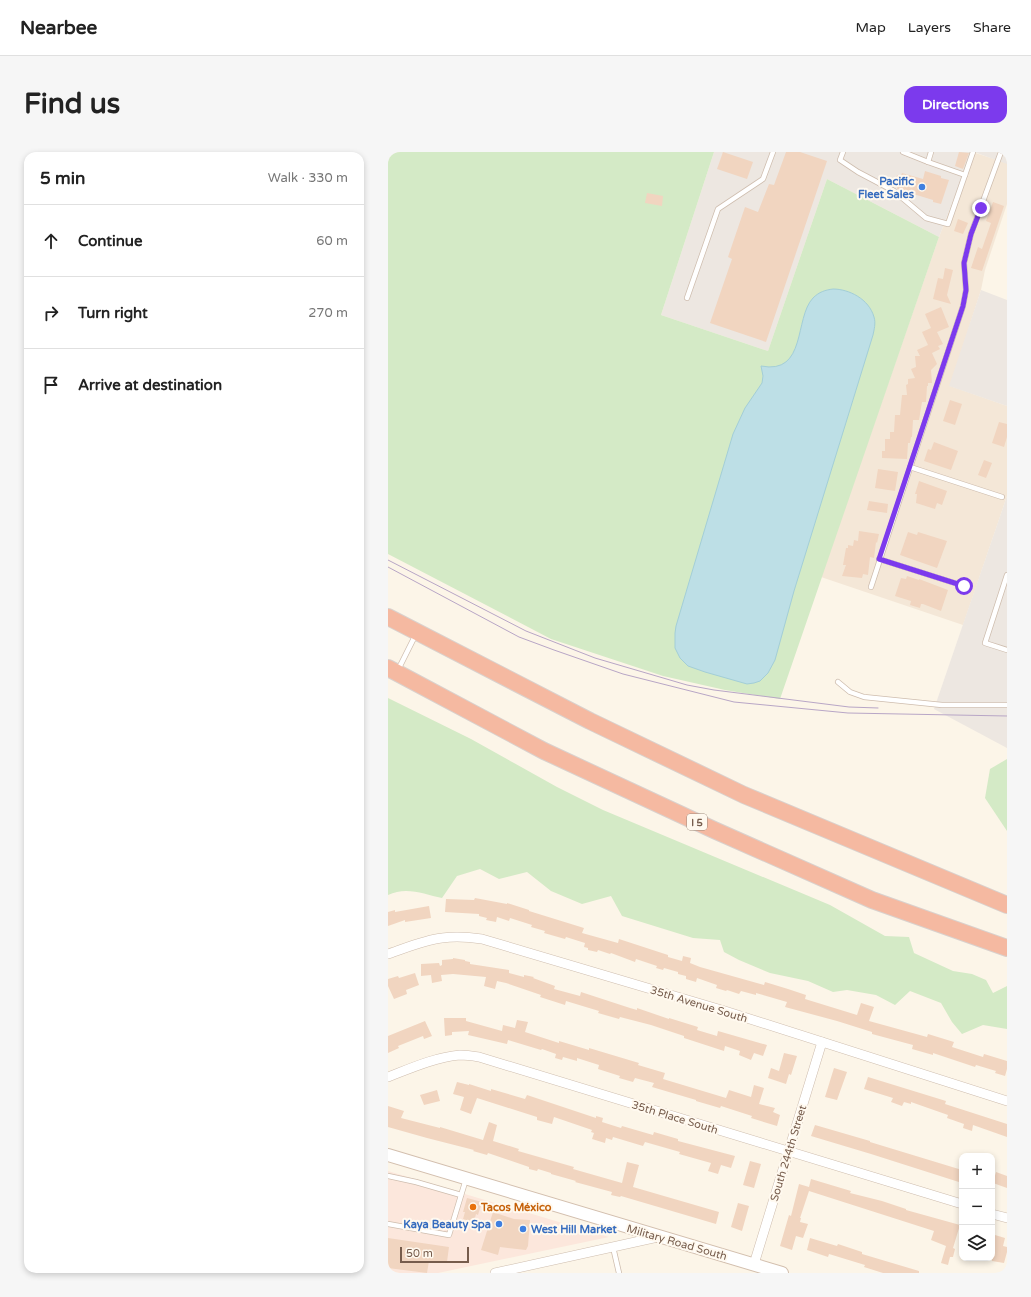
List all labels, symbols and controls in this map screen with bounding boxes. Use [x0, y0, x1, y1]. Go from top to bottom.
text: Nearbee [20, 17, 97, 39]
text: Map [856, 19, 886, 36]
text: Layers [908, 19, 951, 36]
text: Share [973, 19, 1011, 36]
button: Directions [904, 86, 1007, 123]
text: Find us [24, 87, 120, 121]
text: 5 min [40, 168, 85, 189]
text: Walk · 330 m [268, 170, 348, 186]
place label: Pacific Fleet Sales [858, 175, 915, 201]
marker: Pacific Fleet Sales [917, 182, 927, 192]
route end [972, 199, 990, 217]
icon: ahead [40, 230, 62, 252]
text: Continue [78, 232, 142, 250]
text: 60 m [316, 233, 348, 249]
icon: right [40, 302, 62, 324]
text: Turn right [78, 304, 148, 322]
text: 270 m [308, 305, 348, 321]
icon: arrive [40, 374, 62, 396]
text: Arrive at destination [78, 376, 222, 394]
route start [955, 577, 973, 595]
road number: I 5 [687, 814, 707, 830]
street label: 35th Avenue South [649, 984, 749, 1025]
street label: 35th Place South [630, 1098, 720, 1137]
street label: South 244th Street [768, 1103, 809, 1203]
map controls [959, 1153, 995, 1261]
button: + [959, 1153, 995, 1189]
button: − [959, 1189, 995, 1225]
place label: Tacos México [480, 1201, 552, 1214]
marker: Tacos México [468, 1202, 478, 1212]
place label: Kaya Beauty Spa [403, 1218, 491, 1232]
marker: Kaya Beauty Spa [494, 1219, 504, 1229]
street label: Military Road South [625, 1222, 728, 1263]
place label: West Hill Market [531, 1223, 618, 1236]
marker: West Hill Market [518, 1224, 528, 1234]
button: layers [959, 1225, 995, 1261]
scale bar [400, 1245, 469, 1264]
text: 50 m [406, 1247, 433, 1260]

